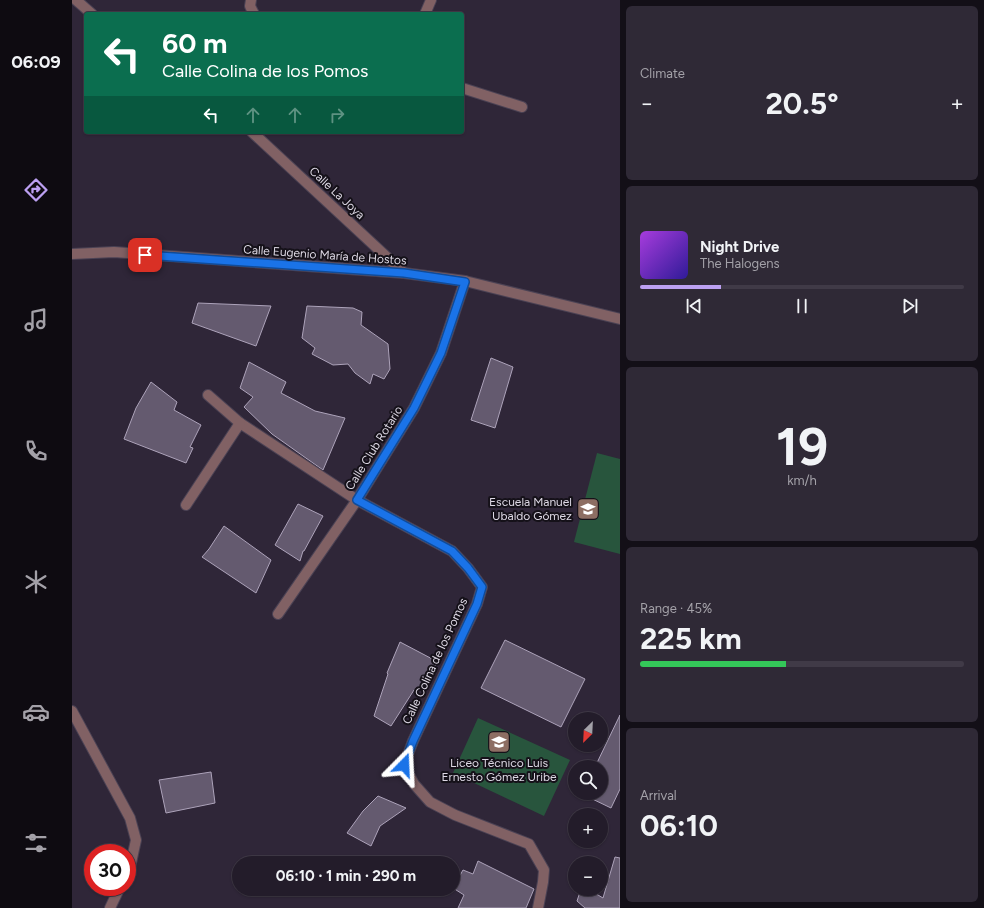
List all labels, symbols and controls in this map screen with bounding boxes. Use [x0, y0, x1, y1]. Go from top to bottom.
text: 60 m [162, 26, 227, 60]
icon: left [96, 28, 148, 80]
text: 06:09 [11, 51, 61, 73]
text: Calle Colina de los Pomos [162, 60, 368, 82]
text: Climate [640, 66, 685, 81]
text: 20.5° [765, 85, 839, 122]
text: − [640, 90, 654, 117]
text: + [950, 90, 964, 117]
icon: left [200, 104, 222, 126]
icon: ahead [242, 104, 264, 126]
icon: ahead [284, 104, 306, 126]
icon: right [326, 104, 348, 126]
street label: Calle La Joya [307, 164, 367, 222]
icon: directions [22, 176, 50, 204]
pin [128, 238, 162, 272]
text: Night Drive [700, 238, 779, 256]
street label: Calle Eugenio María de Hostos [243, 242, 408, 268]
icon: arrive [134, 244, 156, 266]
text: The Halogens [700, 256, 780, 271]
icon: previous [683, 295, 705, 317]
icon: pause [791, 295, 813, 317]
icon: next [899, 295, 921, 317]
icon: music [22, 306, 50, 334]
street label: Calle Club Rotario [343, 403, 406, 493]
text: 19 [776, 416, 828, 478]
icon: phone [22, 437, 50, 465]
text: km/h [787, 473, 817, 488]
place label: Escuela Manuel Ubaldo Gómez [489, 495, 572, 523]
school or university icon: Escuela Manuel Ubaldo Gómez [575, 496, 601, 522]
icon: climate [22, 568, 50, 596]
street label: Calle Colina de los Pomos [400, 595, 471, 726]
text: Range · 45% [640, 601, 712, 616]
text: 225 km [640, 620, 742, 657]
icon: car [22, 698, 50, 726]
north arrow [568, 712, 608, 752]
map controls [568, 712, 608, 896]
school or university icon: Liceo Técnico Luis Ernesto Gómez Uribe [486, 729, 512, 755]
position arrow [383, 744, 425, 786]
place label: Liceo Técnico Luis Ernesto Gómez Uribe [441, 756, 557, 784]
button: search [568, 760, 608, 800]
text: Arrival [640, 788, 677, 803]
text: 06:10 [640, 807, 718, 844]
button: + [568, 808, 608, 848]
icon: filters [22, 829, 50, 857]
speed limit sign: 30 [84, 844, 136, 896]
button: − [568, 856, 608, 896]
text: 06:10 · 1 min · 290 m [276, 867, 416, 885]

